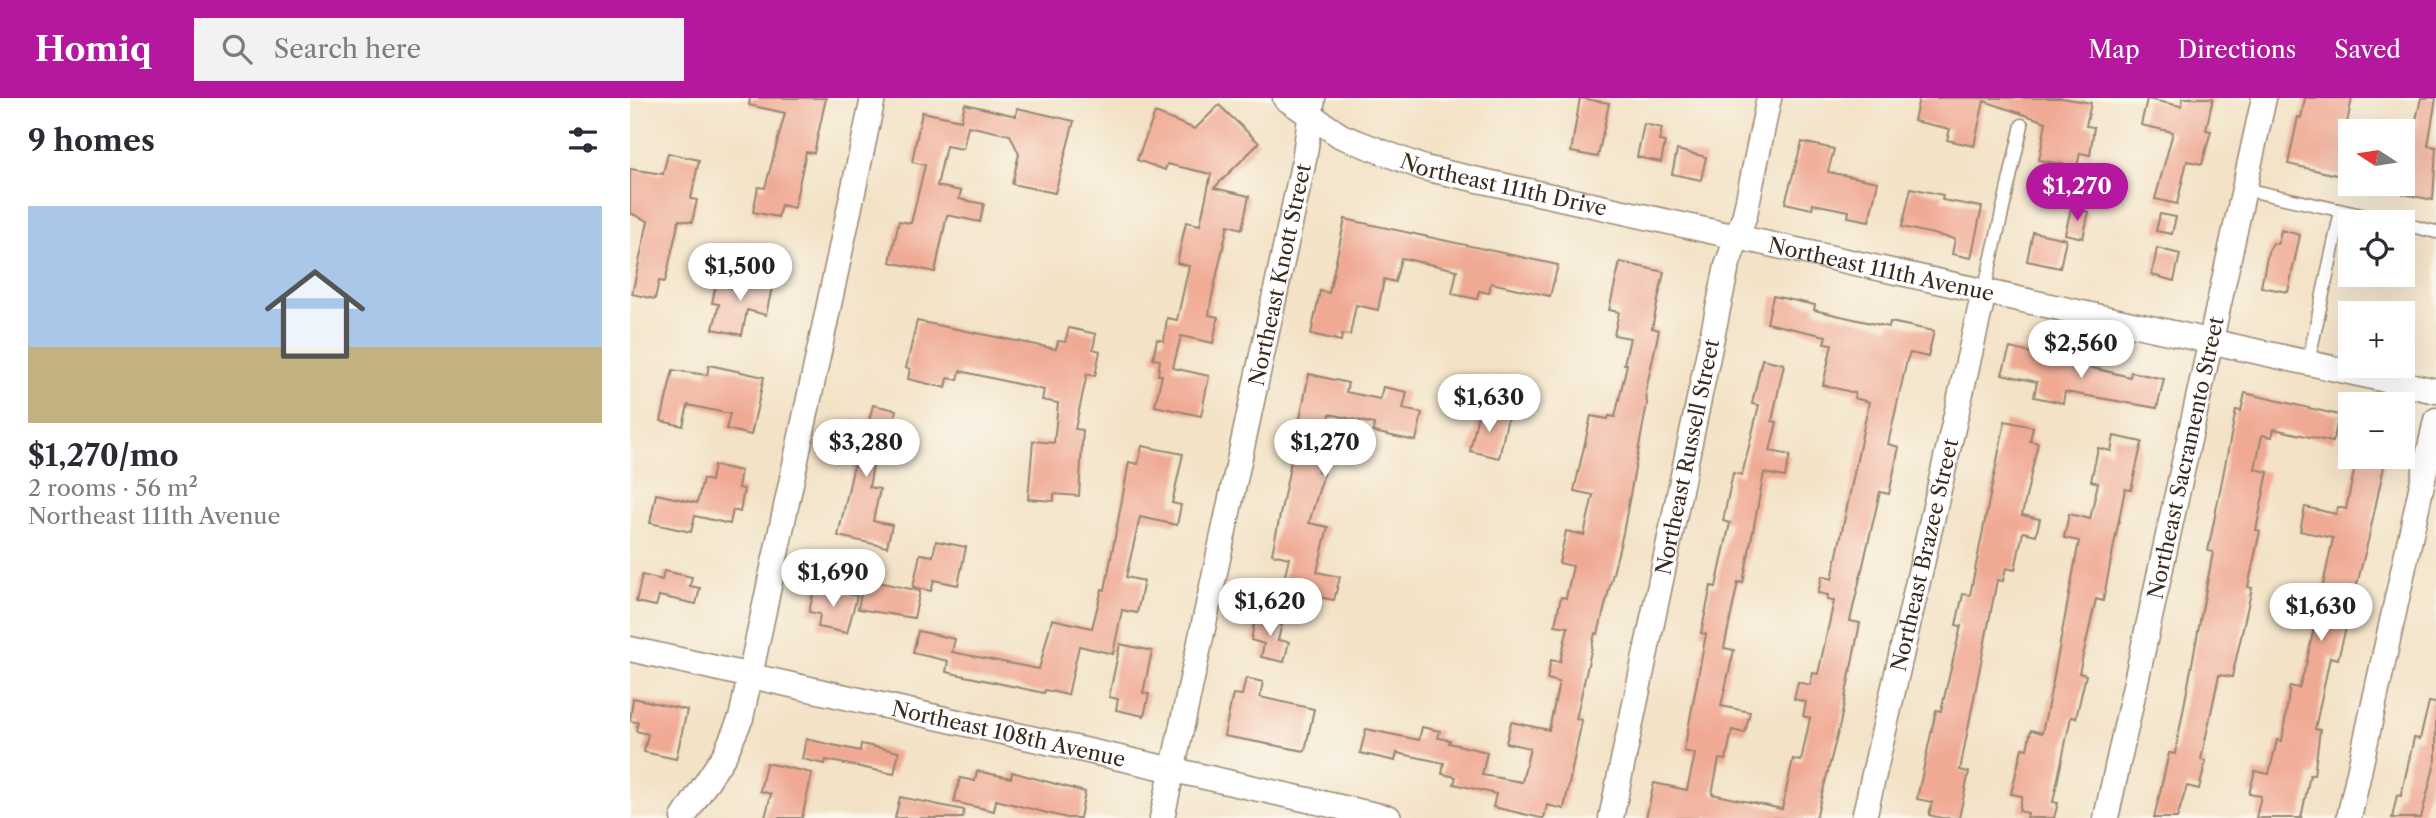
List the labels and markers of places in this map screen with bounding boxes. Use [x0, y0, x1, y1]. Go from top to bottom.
pin: $1,270 [2020, 164, 2134, 223]
pin: $1,500 [683, 244, 797, 303]
pin: $2,560 [2024, 320, 2138, 380]
pin: $1,630 [1432, 374, 1546, 434]
pin: $3,280 [809, 420, 923, 479]
pin: $1,270 [1268, 420, 1382, 479]
pin: $1,690 [776, 550, 890, 609]
pin: $1,620 [1213, 578, 1327, 638]
pin: $1,630 [2264, 584, 2378, 643]

